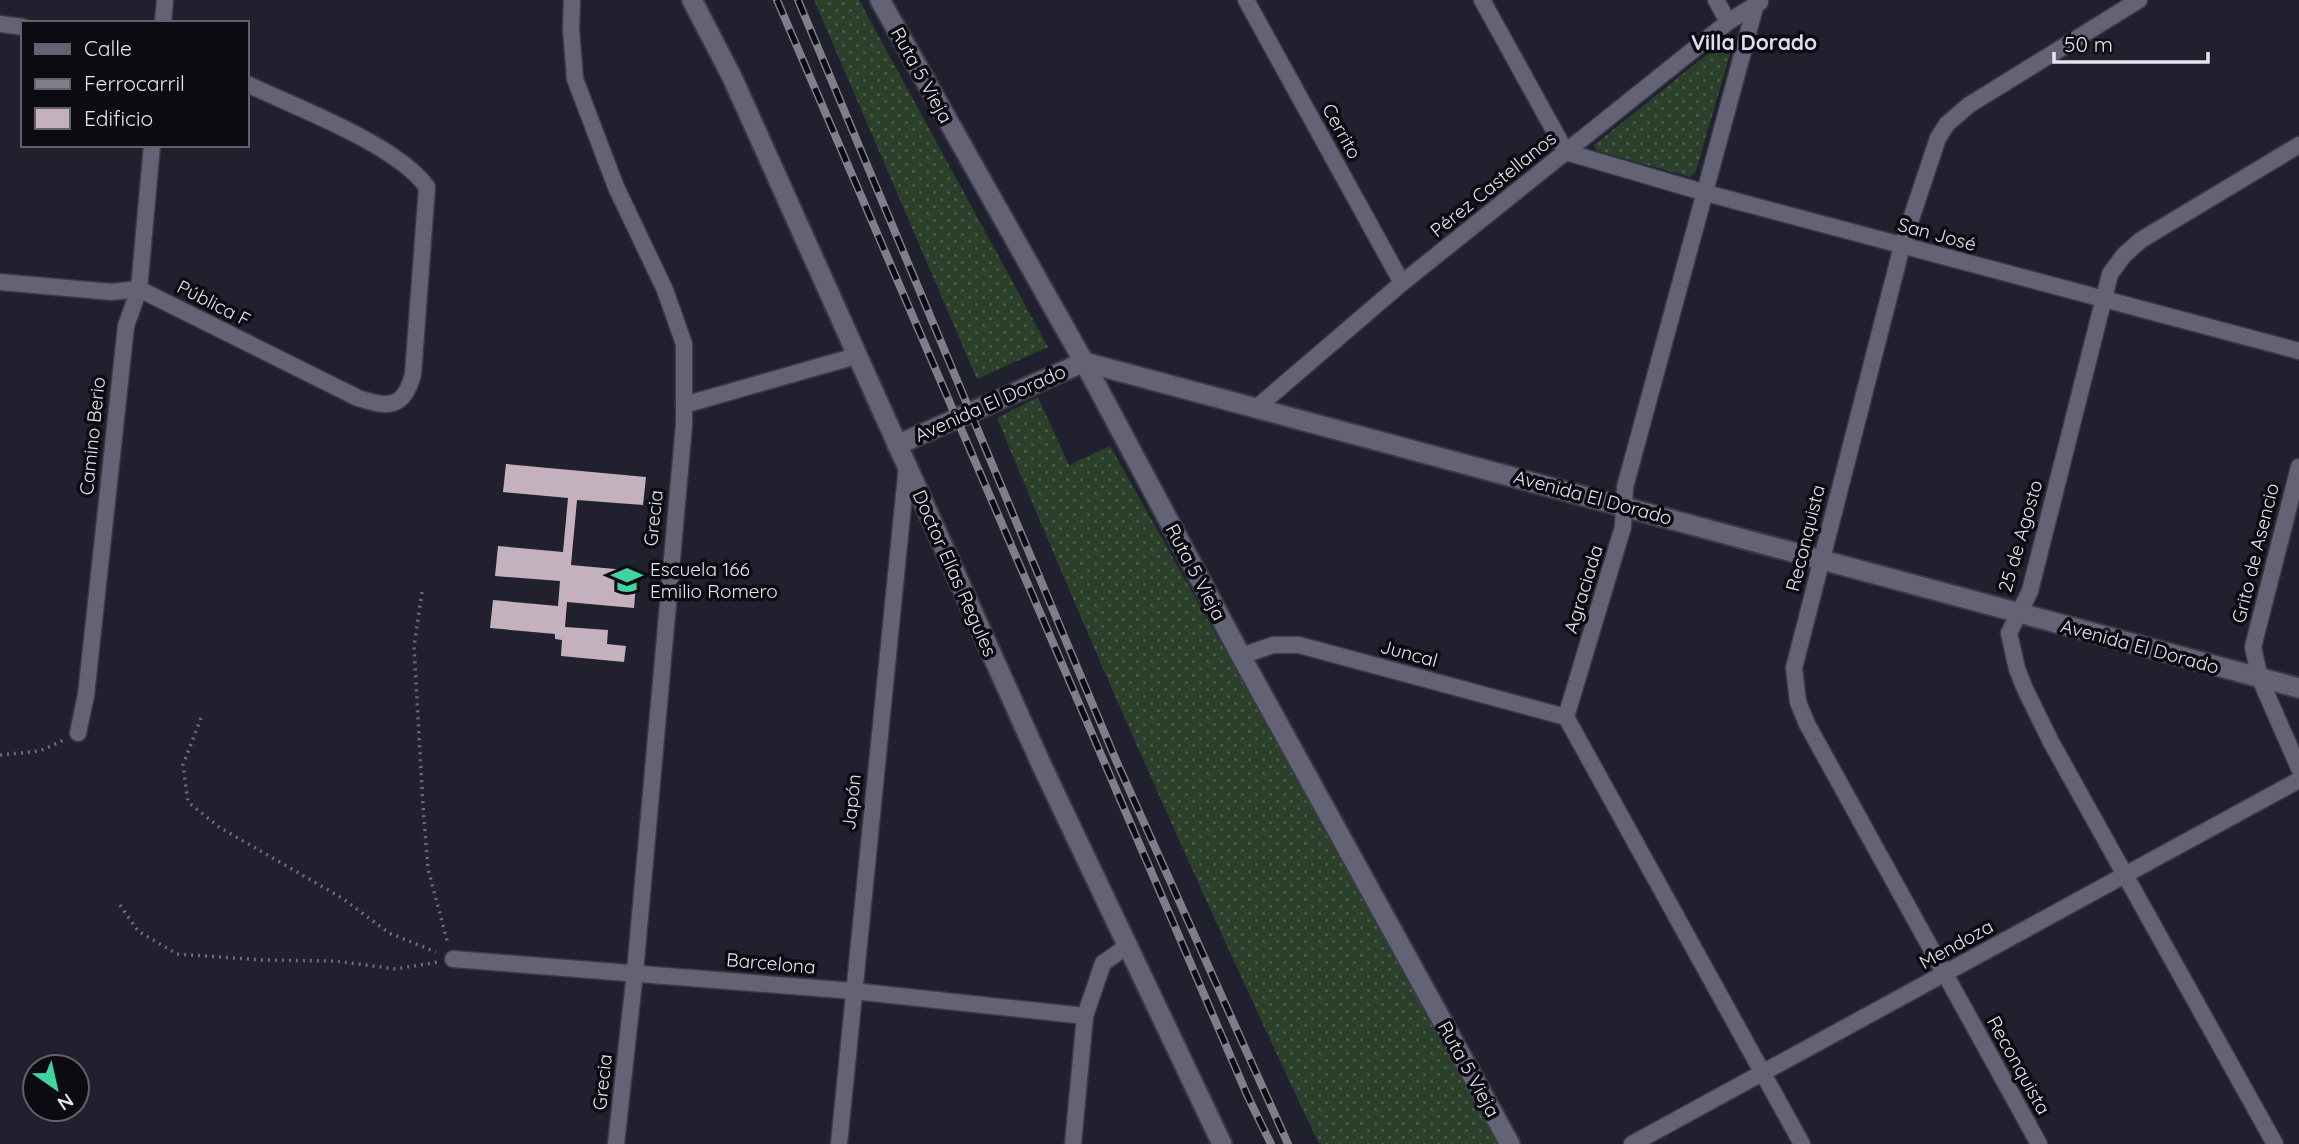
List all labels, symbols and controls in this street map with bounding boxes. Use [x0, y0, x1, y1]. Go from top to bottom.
legend [21, 21, 248, 147]
scale bar [2054, 21, 2208, 65]
street label: Ruta 5 Vieja [886, 23, 958, 127]
district label: Villa Dorado [1691, 29, 1817, 55]
text: 50 m [2064, 31, 2113, 57]
text: Calle [84, 35, 132, 61]
text: Ferrocarril [84, 70, 185, 96]
street label: Cerrito [1317, 99, 1367, 163]
text: Edificio [84, 105, 153, 131]
street label: Pérez Castellanos [1425, 126, 1561, 242]
street label: San José [1895, 212, 1979, 256]
street label: Pública F [173, 274, 255, 332]
street label: Avenida El Dorado [911, 359, 1069, 447]
street label: Camino Berio [74, 376, 110, 496]
street label: Avenida El Dorado [1511, 464, 1675, 530]
street label: 25 de Agosto [1993, 477, 2047, 595]
street label: Grito de Asencio [2226, 481, 2284, 625]
street label: Reconquista [1780, 482, 1830, 594]
street label: Doctor Elías Regules [907, 486, 1003, 660]
street label: Grecia [638, 489, 668, 547]
street label: Ruta 5 Vieja [1160, 520, 1232, 624]
street label: Agraciada [1558, 542, 1608, 636]
place label: Escuela 166 Emilio Romero [650, 557, 778, 603]
school or university icon: Escuela 166 Emilio Romero [610, 563, 644, 597]
street label: Avenida El Dorado [2058, 613, 2222, 679]
street label: Juncal [1378, 634, 1440, 672]
street label: Japón [836, 773, 866, 831]
street label: Mendoza [1915, 914, 1997, 974]
street label: Barcelona [725, 947, 817, 979]
street label: Reconquista [1982, 1012, 2056, 1118]
street label: Ruta 5 Vieja [1433, 1017, 1505, 1121]
north arrow [21, 1053, 91, 1123]
street label: Grecia [587, 1053, 617, 1111]
text: N [53, 1088, 78, 1116]

